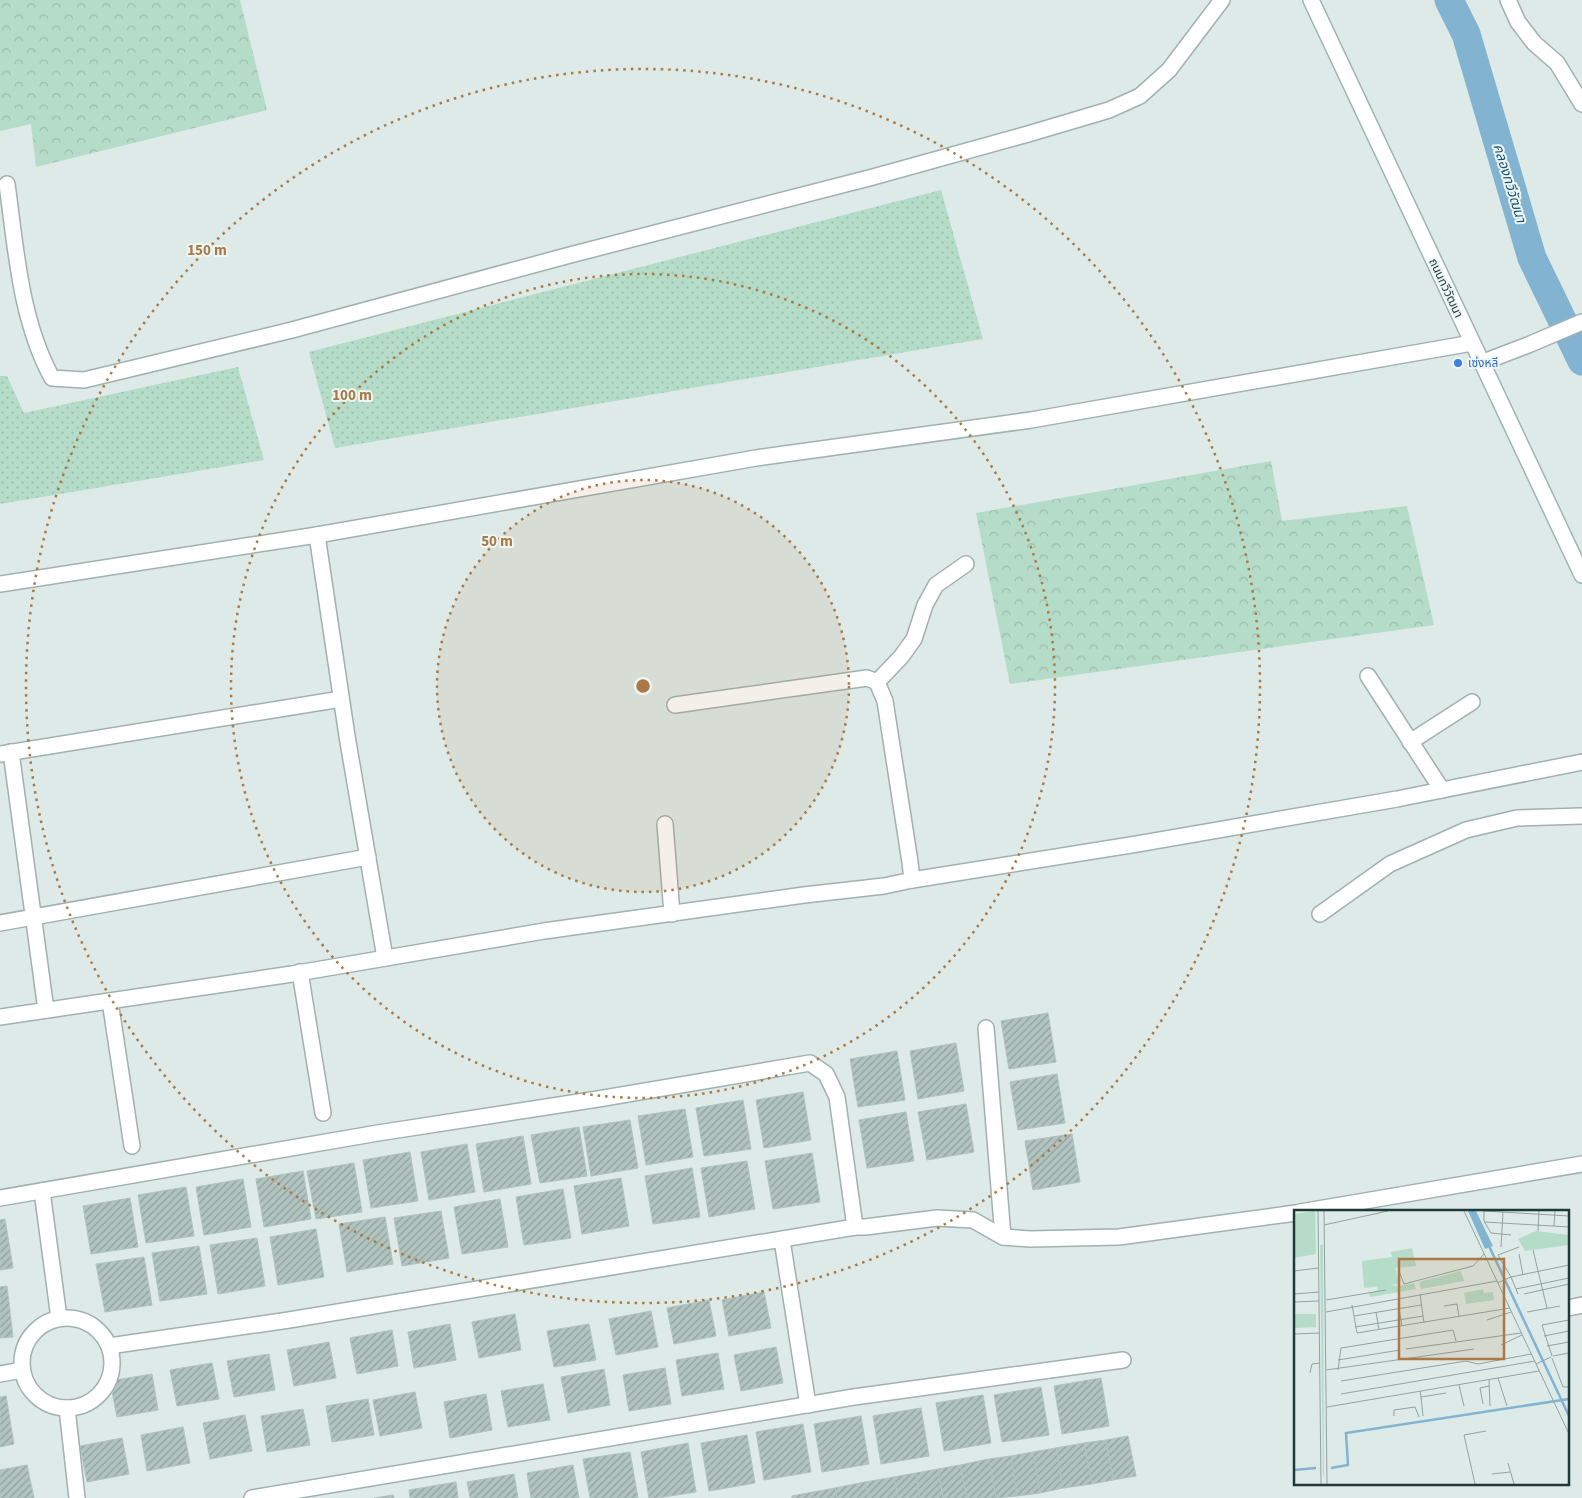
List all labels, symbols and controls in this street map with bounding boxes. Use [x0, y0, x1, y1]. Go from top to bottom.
water label: คลองทวีวัฒนา [1488, 141, 1531, 226]
text: 150 m [187, 240, 227, 261]
street label: ถนนทวีวัฒนา [1424, 256, 1467, 321]
place label: เซ่งหลี [1468, 355, 1498, 372]
marker: เซ่งหลี [1452, 357, 1464, 369]
text: 100 m [332, 385, 372, 406]
text: 50 m [481, 531, 513, 552]
centre of rings [634, 677, 652, 695]
inset map [1294, 1210, 1570, 1486]

